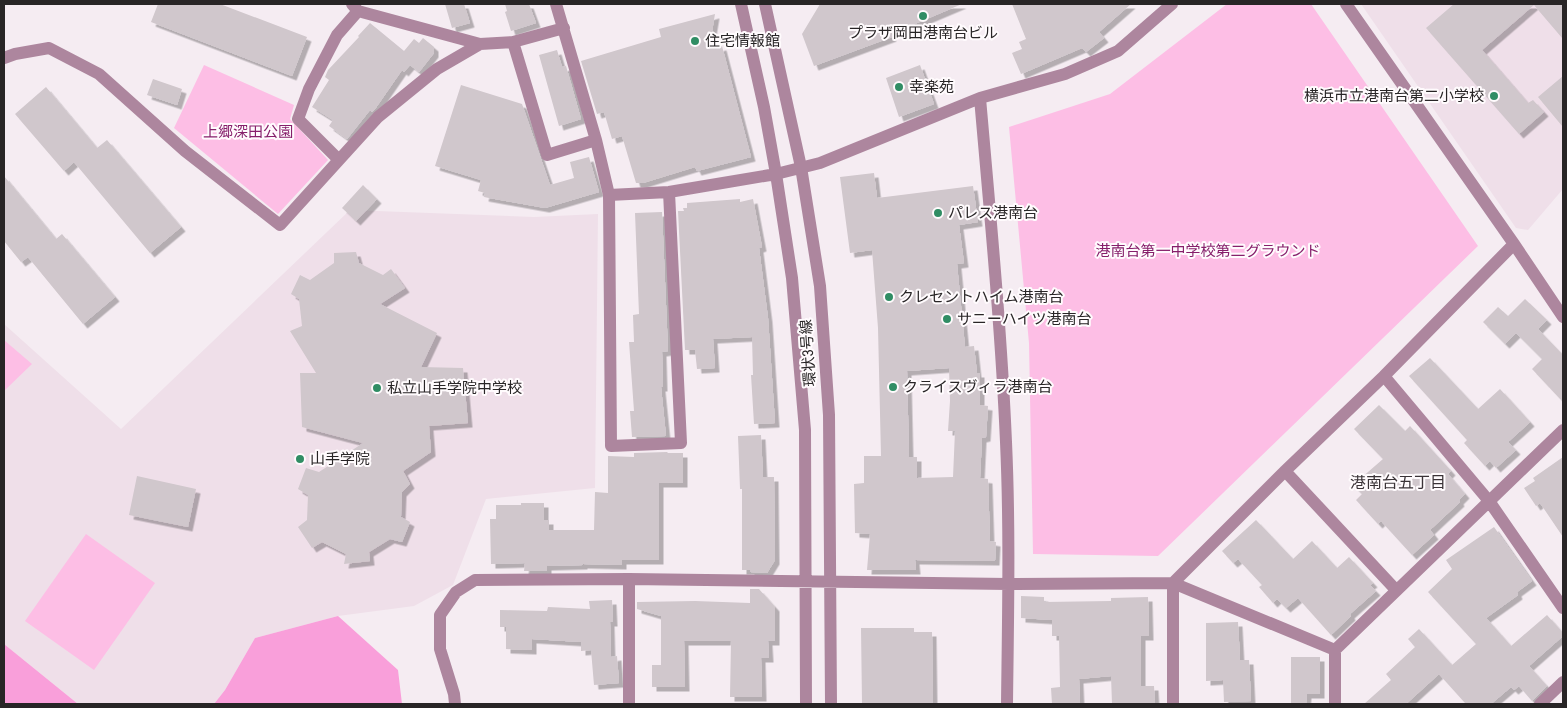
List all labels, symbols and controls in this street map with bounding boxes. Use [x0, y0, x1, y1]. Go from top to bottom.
marker: プラザ岡田港南台ビル [917, 10, 929, 22]
place label: プラザ岡田港南台ビル [848, 24, 998, 42]
place label: 住宅情報館 [705, 32, 780, 50]
marker: 住宅情報館 [689, 35, 701, 47]
place label: 幸楽苑 [909, 78, 954, 96]
marker: 幸楽苑 [893, 81, 905, 93]
place label: 横浜市立港南台第二小学校 [1304, 87, 1484, 105]
marker: 横浜市立港南台第二小学校 [1488, 90, 1500, 102]
park label: 上郷深田公園 [203, 123, 293, 141]
place label: パレス港南台 [948, 204, 1038, 222]
marker: パレス港南台 [932, 207, 944, 219]
park label: 港南台第一中学校第二グラウンド [1095, 242, 1321, 260]
place label: クレセントハイム港南台 [899, 288, 1063, 306]
marker: クレセントハイム港南台 [883, 291, 895, 303]
place label: サニーハイツ港南台 [957, 310, 1091, 328]
marker: サニーハイツ港南台 [941, 313, 953, 325]
street label: 環状3号線 [797, 319, 819, 387]
place label: クライスヴィラ港南台 [903, 378, 1053, 396]
place label: 私立山手学院中学校 [387, 379, 522, 397]
marker: クライスヴィラ港南台 [887, 381, 899, 393]
marker: 私立山手学院中学校 [371, 382, 383, 394]
place label: 山手学院 [310, 450, 370, 468]
marker: 山手学院 [294, 453, 306, 465]
district label: 港南台五丁目 [1350, 473, 1446, 492]

